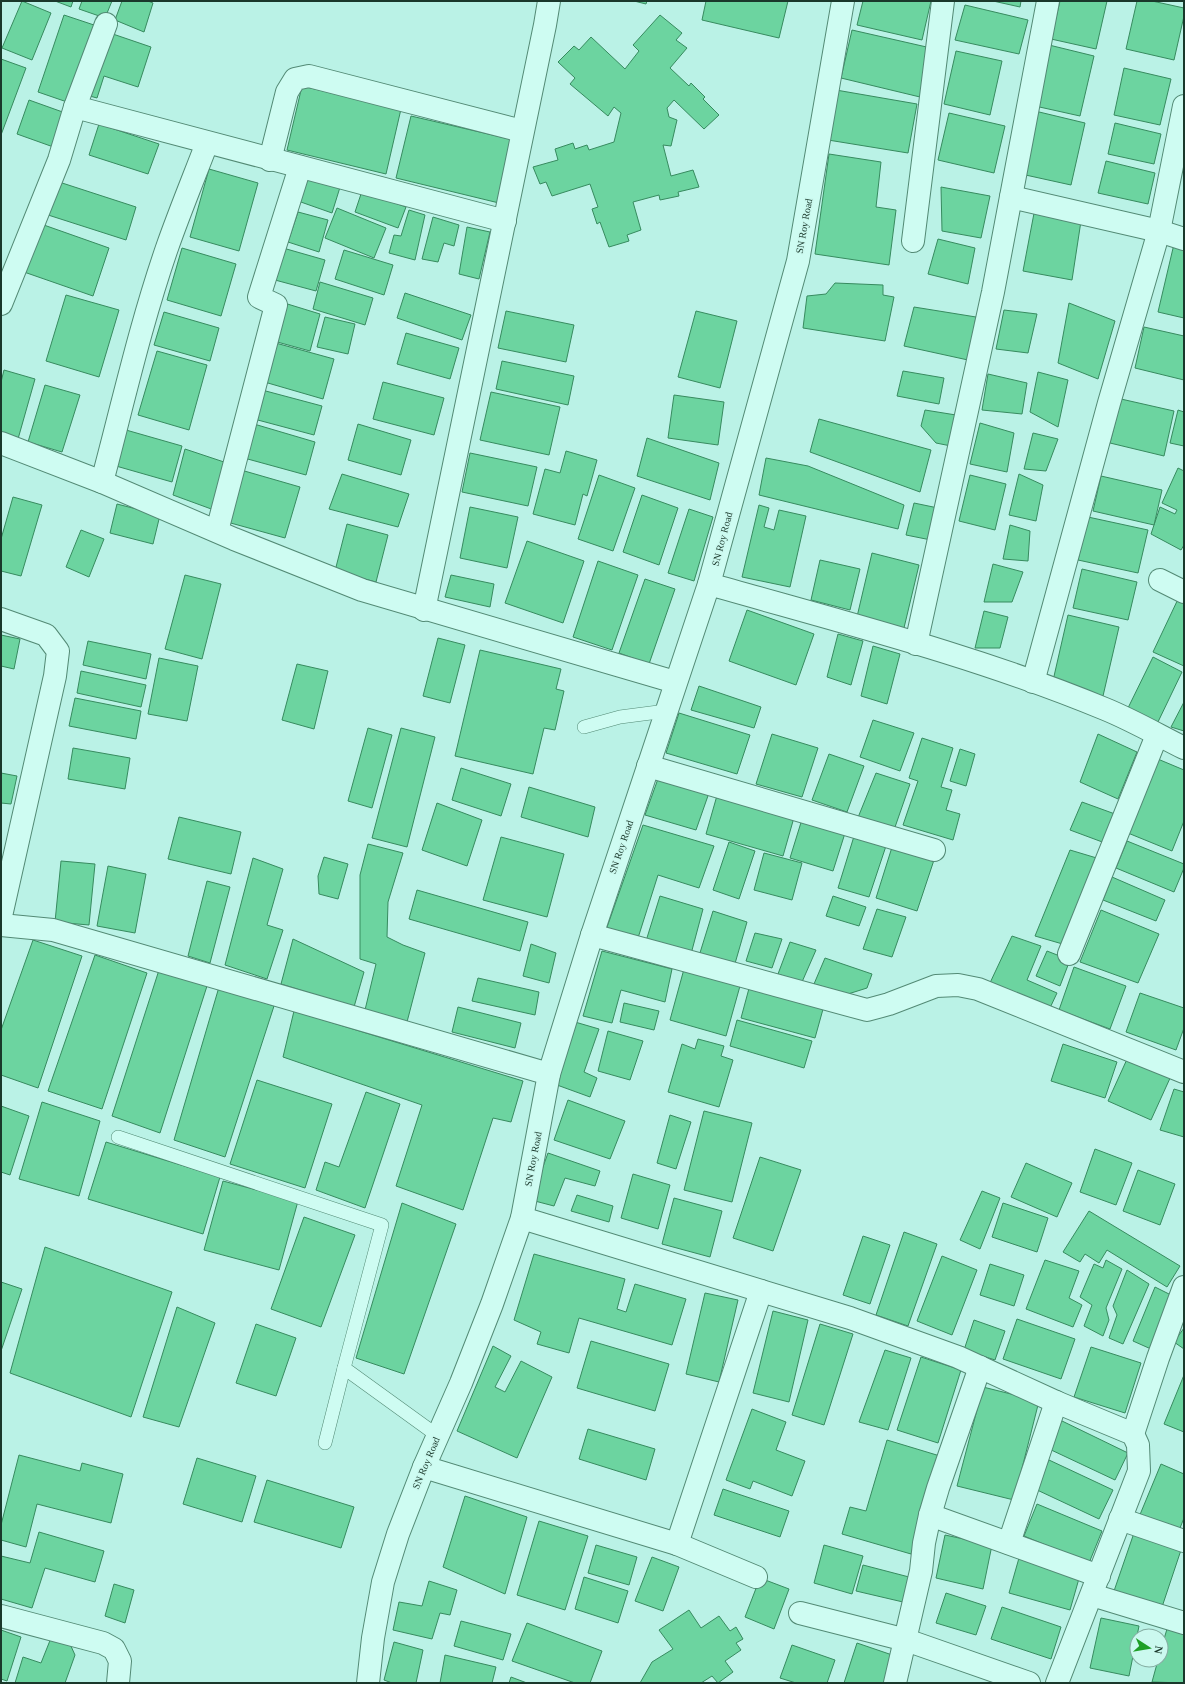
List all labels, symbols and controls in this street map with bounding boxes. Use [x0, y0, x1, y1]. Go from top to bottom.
street label: SN Roy Road [794, 198, 814, 254]
street label: SN Roy Road [709, 511, 735, 567]
street label: SN Roy Road [607, 819, 635, 875]
street label: SN Roy Road [522, 1131, 544, 1187]
street label: SN Roy Road [410, 1435, 442, 1491]
north arrow [1129, 1628, 1169, 1668]
text: N [1152, 1645, 1165, 1655]

